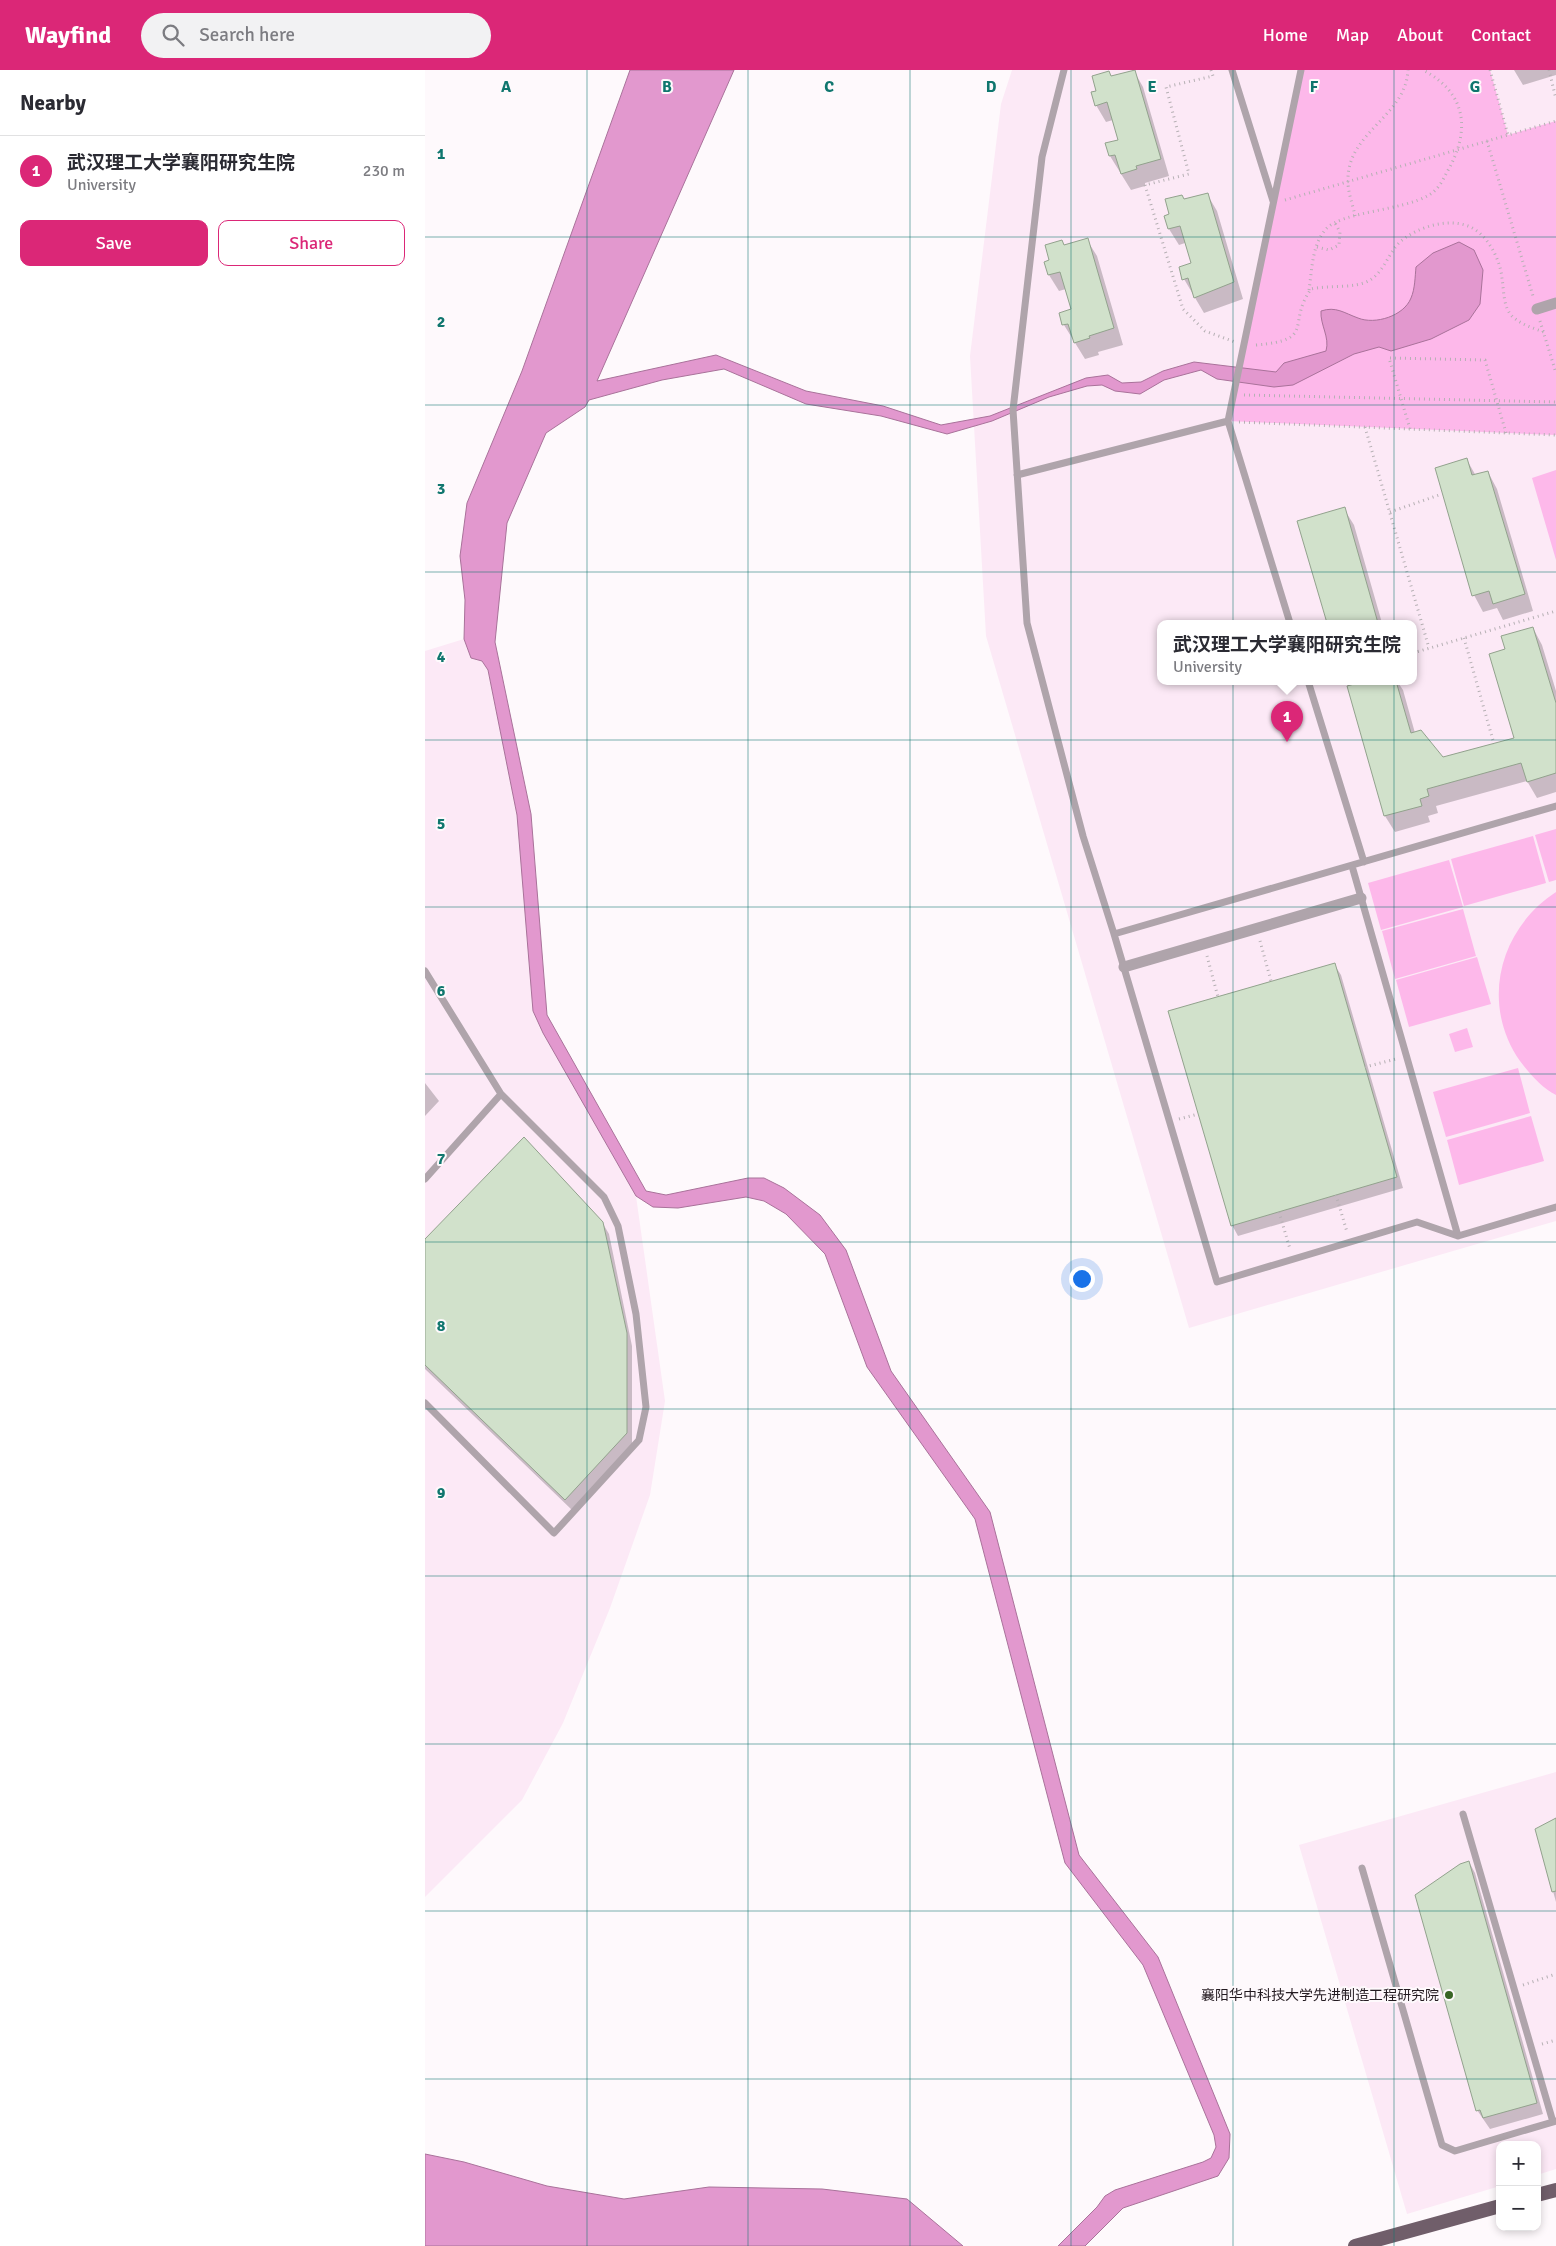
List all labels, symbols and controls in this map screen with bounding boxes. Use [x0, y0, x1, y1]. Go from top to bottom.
search box [141, 13, 491, 58]
text: Wayfind [25, 20, 111, 50]
icon: search [159, 21, 187, 49]
text: Search here [199, 23, 295, 47]
text: Home [1263, 24, 1308, 46]
text: Map [1336, 24, 1369, 46]
text: About [1397, 24, 1443, 46]
text: Contact [1471, 24, 1531, 46]
text: A [501, 77, 512, 97]
text: B [662, 77, 672, 97]
text: C [824, 77, 834, 97]
text: D [986, 77, 997, 97]
text: E [1147, 77, 1157, 97]
text: F [1310, 77, 1319, 97]
text: G [1470, 77, 1480, 97]
text: Nearby [20, 90, 86, 116]
text: 1 [437, 144, 446, 164]
text: 武汉理工大学襄阳研究生院 [67, 151, 295, 175]
text: 1 [32, 161, 40, 181]
text: 230 m [363, 161, 405, 181]
text: University [67, 175, 136, 195]
button: Save [20, 220, 208, 266]
button: Share [218, 220, 405, 266]
text: 2 [437, 312, 445, 332]
text: 3 [437, 479, 445, 499]
popup [1157, 620, 1417, 685]
text: 武汉理工大学襄阳研究生院 [1173, 633, 1401, 657]
text: 4 [437, 647, 446, 667]
text: University [1173, 657, 1242, 677]
pin: 1 [1271, 701, 1303, 742]
text: 5 [437, 814, 445, 834]
text: 6 [437, 981, 446, 1001]
text: 7 [437, 1149, 446, 1169]
your location [1069, 1266, 1095, 1292]
text: 8 [437, 1316, 446, 1336]
text: 9 [437, 1483, 446, 1503]
place label: 襄阳华中科技大学先进制造工程研究院 [1201, 1987, 1439, 2004]
marker: 襄阳华中科技大学先进制造工程研究院 [1443, 1989, 1455, 2001]
map controls [1496, 2141, 1541, 2231]
button: + [1496, 2141, 1541, 2186]
button: − [1496, 2186, 1541, 2231]

